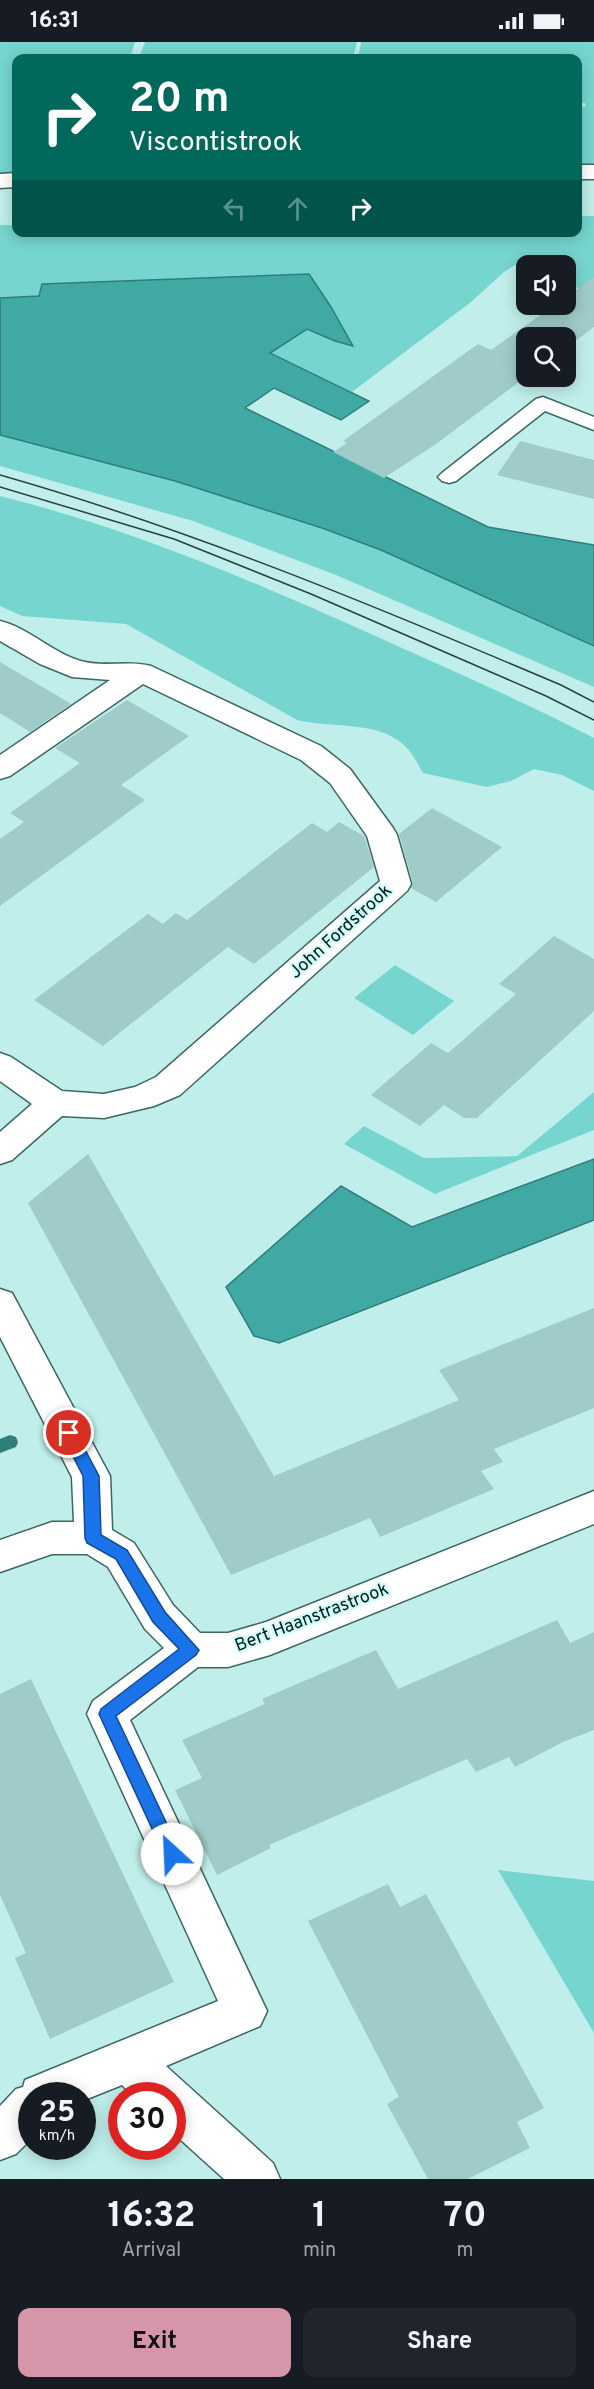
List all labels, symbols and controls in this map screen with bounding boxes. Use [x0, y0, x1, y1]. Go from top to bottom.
text: 16:31 [30, 8, 80, 35]
text: 20 m [129, 74, 230, 127]
icon: right [30, 78, 108, 156]
text: Viscontistrook [129, 126, 302, 160]
icon: left [218, 192, 251, 225]
icon: ahead [281, 192, 314, 225]
icon: right [344, 192, 377, 225]
map controls [516, 255, 576, 387]
button: sound [516, 255, 576, 315]
button: search [516, 327, 576, 387]
street label: John Fordstrook [285, 880, 397, 984]
pin [43, 1407, 94, 1458]
icon: arrive [52, 1416, 85, 1449]
street label: Bert Haanstrastrook [232, 1578, 392, 1658]
position arrow [140, 1822, 204, 1886]
speed limit sign: 30 [108, 2082, 186, 2160]
text: 25 [39, 2095, 75, 2132]
text: km/h [39, 2127, 75, 2146]
text: 16:32 [107, 2194, 196, 2240]
text: 1 [312, 2194, 327, 2240]
text: 70 [444, 2194, 487, 2240]
text: Arrival [122, 2238, 181, 2264]
text: min [303, 2238, 336, 2264]
text: m [457, 2238, 474, 2264]
button: Exit [18, 2308, 291, 2377]
button: Share [303, 2308, 576, 2377]

